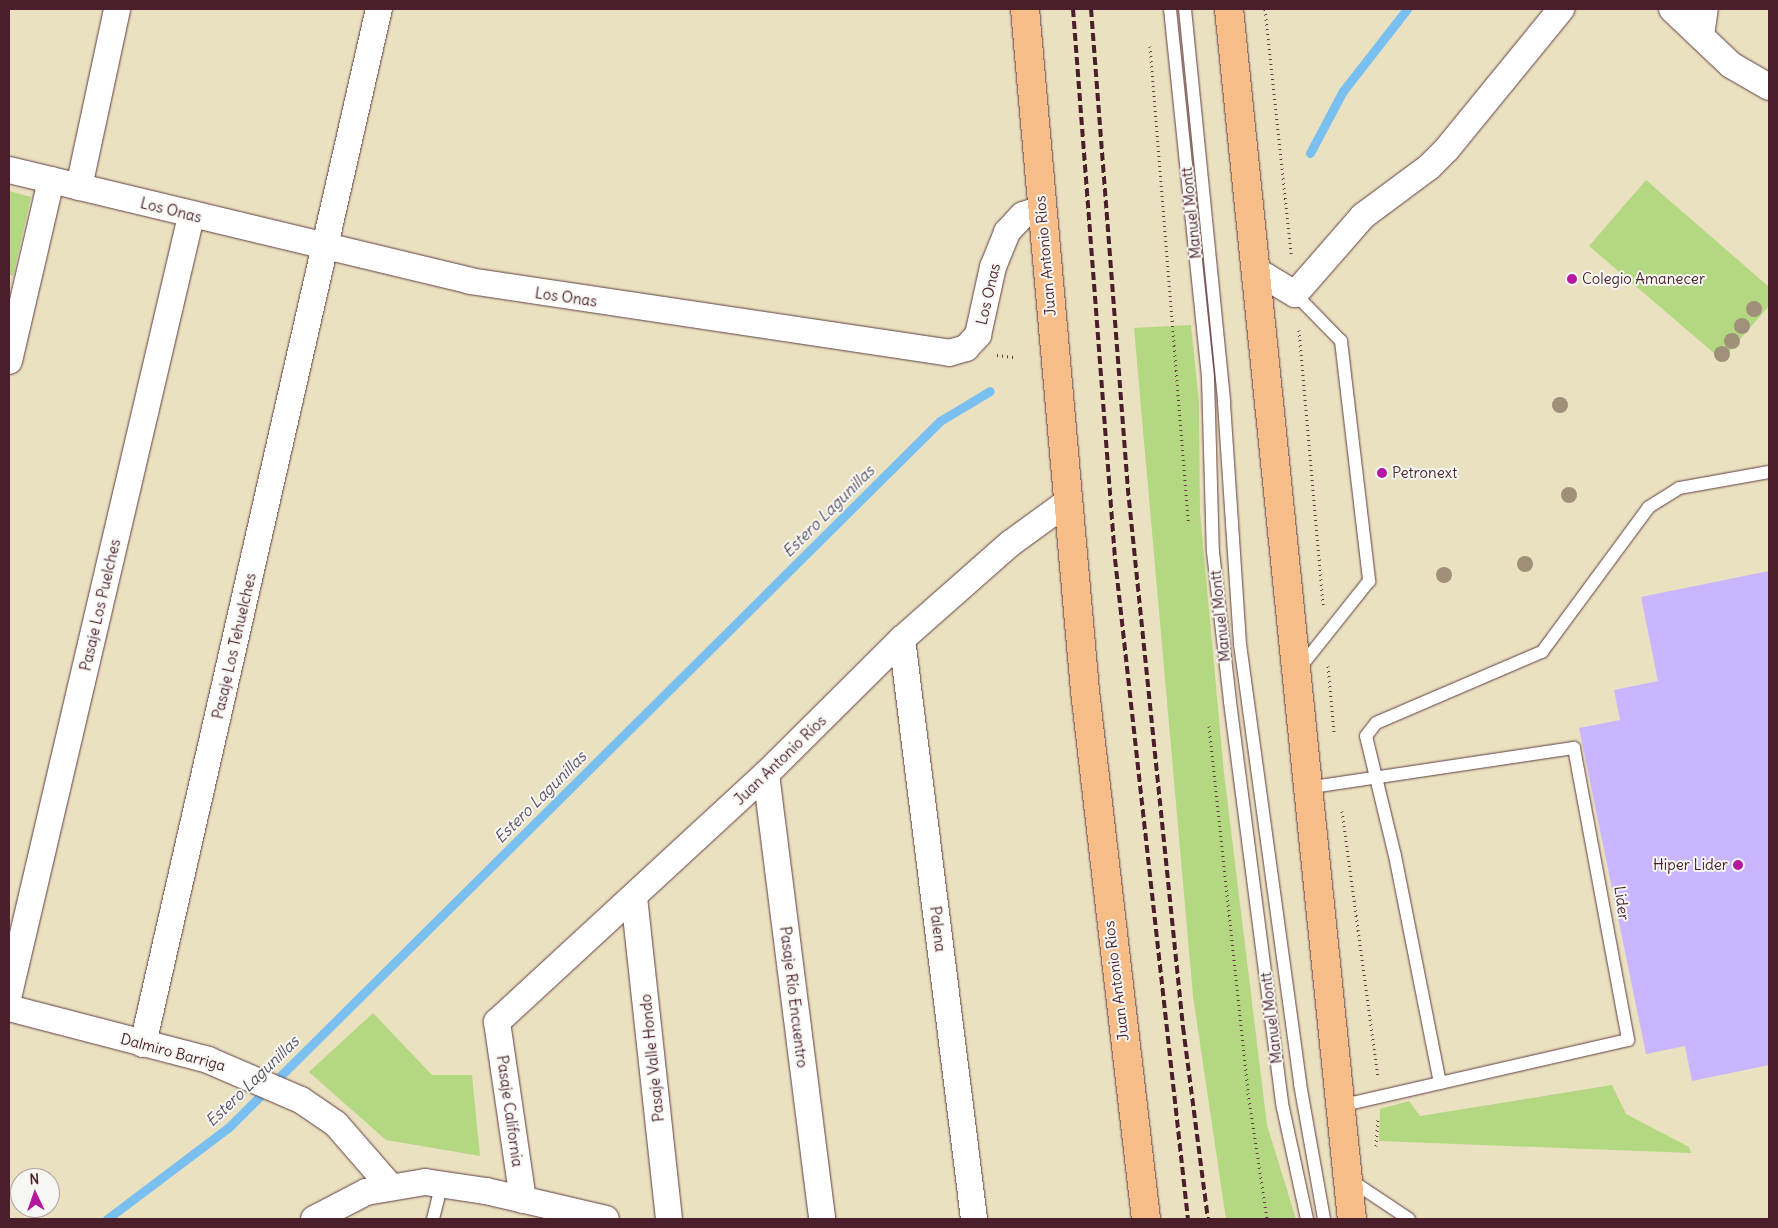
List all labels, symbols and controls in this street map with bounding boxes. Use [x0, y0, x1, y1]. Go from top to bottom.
street label: Manuel Montt [1177, 166, 1205, 260]
street label: Los Onas [139, 194, 203, 226]
street label: Juan Antonio Ríos [1031, 195, 1059, 317]
street label: Los Onas [972, 262, 1004, 326]
place label: Colegio Amanecer [1582, 270, 1705, 288]
marker: Colegio Amanecer [1566, 273, 1578, 285]
street label: Los Onas [534, 284, 598, 310]
water label: Estero Lagunillas [778, 461, 878, 561]
place label: Petronext [1392, 464, 1457, 482]
marker: Petronext [1376, 467, 1388, 479]
street label: Pasaje Los Puelches [76, 537, 124, 673]
street label: Manuel Montt [1206, 569, 1234, 663]
street label: Pasaje Los Tehuelches [208, 571, 260, 721]
street label: Juan Antonio Ríos [730, 712, 830, 808]
water label: Estero Lagunillas [490, 747, 590, 847]
place label: Hiper Lider [1653, 856, 1728, 874]
marker: Hiper Lider [1732, 859, 1744, 871]
street label: Lider [1611, 885, 1633, 921]
street label: Palena [926, 905, 950, 953]
street label: Juan Antonio Ríos [1100, 920, 1132, 1042]
street label: Pasaje Río Encuentro [776, 925, 812, 1069]
street label: Manuel Montt [1256, 971, 1286, 1065]
street label: Pasaje Valle Hondo [636, 993, 668, 1123]
street label: Dalmiro Barriga [119, 1029, 227, 1075]
water label: Estero Lagunillas [201, 1032, 303, 1130]
street label: Pasaje California [493, 1054, 527, 1168]
north arrow [10, 1168, 60, 1218]
text: N [29, 1170, 40, 1188]

